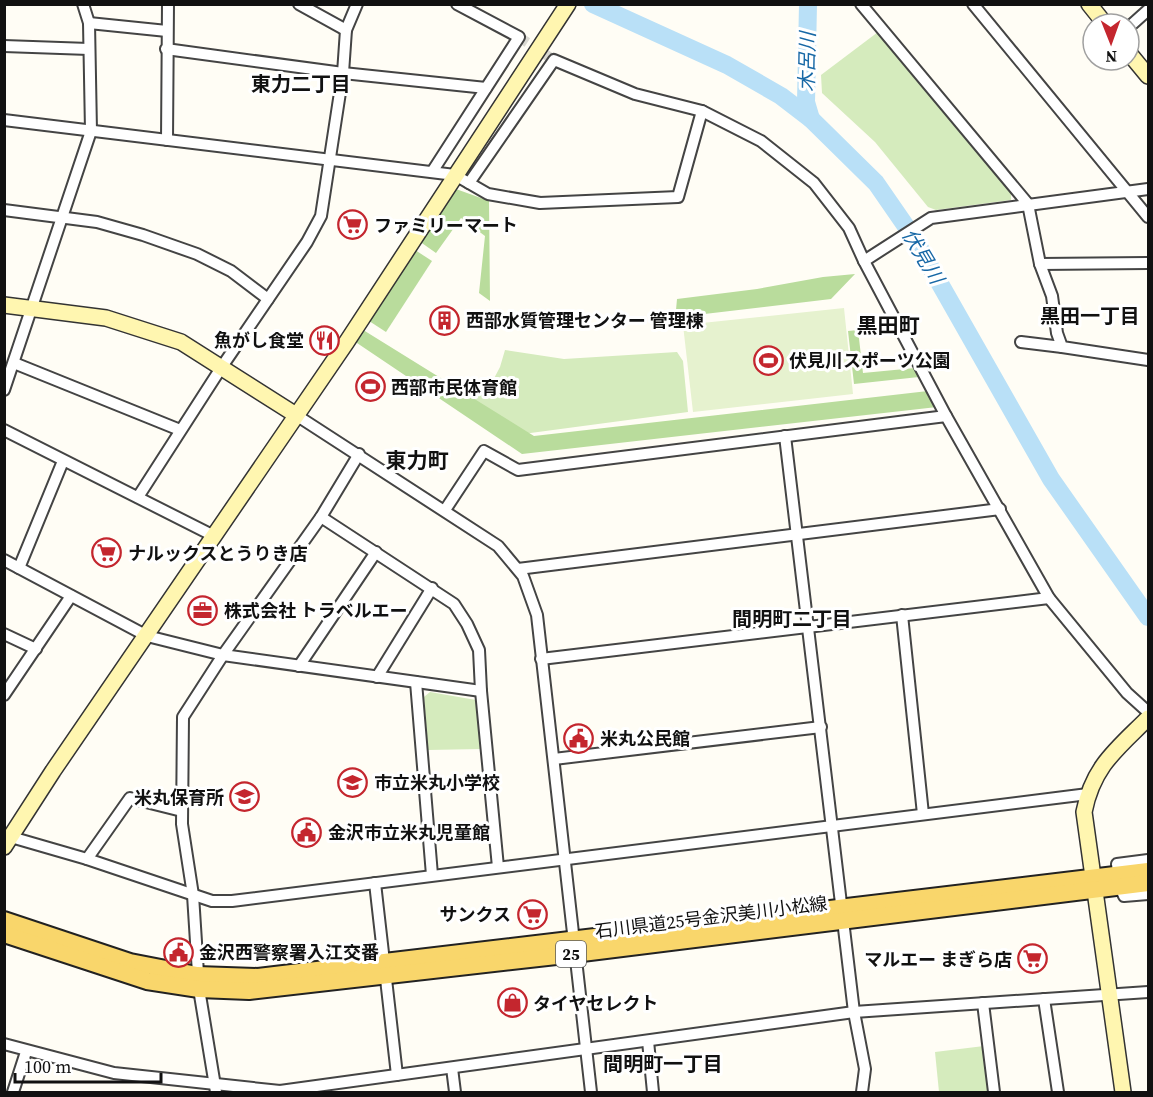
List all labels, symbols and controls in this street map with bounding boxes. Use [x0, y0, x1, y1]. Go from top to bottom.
north arrow [1081, 12, 1141, 72]
water label: 木呂川 [792, 30, 822, 92]
text: N [1105, 46, 1117, 68]
district label: 東力二丁目 [251, 70, 351, 98]
supermarket icon: ファミリーマート [337, 209, 369, 241]
place label: ファミリーマート [374, 213, 518, 238]
water label: 伏見川 [896, 223, 951, 291]
district label: 黒田一丁目 [1040, 302, 1140, 330]
building icon: 西部水質管理センター 管理棟 [429, 304, 461, 336]
place label: 西部水質管理センター 管理棟 [466, 308, 704, 333]
district label: 黒田町 [857, 311, 920, 340]
restaurant icon: 魚がし食堂 [309, 324, 341, 356]
place label: 魚がし食堂 [214, 328, 304, 353]
sports icon: 伏見川スポーツ公園 [752, 344, 784, 376]
place label: 伏見川スポーツ公園 [789, 348, 951, 373]
sports icon: 西部市民体育館 [354, 371, 386, 403]
place label: 西部市民体育館 [391, 375, 517, 400]
district label: 東力町 [386, 446, 449, 475]
supermarket icon: ナルックスとうりき店 [91, 537, 123, 569]
place label: ナルックスとうりき店 [128, 541, 307, 566]
office icon: 株式会社 トラベルエー [187, 594, 219, 626]
place label: 株式会社 トラベルエー [224, 598, 408, 623]
district label: 間明町二丁目 [732, 605, 852, 633]
public building icon: 米丸公民館 [563, 722, 595, 754]
place label: 米丸公民館 [600, 726, 690, 751]
school or university icon: 市立米丸小学校 [337, 766, 369, 798]
place label: 市立米丸小学校 [374, 770, 500, 795]
school or university icon: 米丸保育所 [229, 781, 261, 813]
place label: 米丸保育所 [134, 785, 224, 810]
public building icon: 金沢市立米丸児童館 [291, 816, 323, 848]
place label: 金沢市立米丸児童館 [328, 820, 490, 845]
street label: 石川県道25号金沢美川小松線 [593, 890, 829, 944]
supermarket icon: サンクス [516, 898, 548, 930]
place label: サンクス [440, 902, 511, 927]
public building icon: 金沢西警察署入江交番 [162, 936, 194, 968]
place label: 金沢西警察署入江交番 [199, 940, 379, 965]
road number: 25 [556, 941, 586, 967]
supermarket icon: マルエー まぎら店 [1017, 943, 1049, 975]
place label: マルエー まぎら店 [864, 947, 1012, 972]
shop icon: タイヤセレクト [496, 987, 528, 1019]
place label: タイヤセレクト [533, 991, 658, 1016]
scale bar [15, 1046, 160, 1084]
district label: 間明町一丁目 [603, 1050, 723, 1078]
text: 100 m [24, 1054, 71, 1079]

